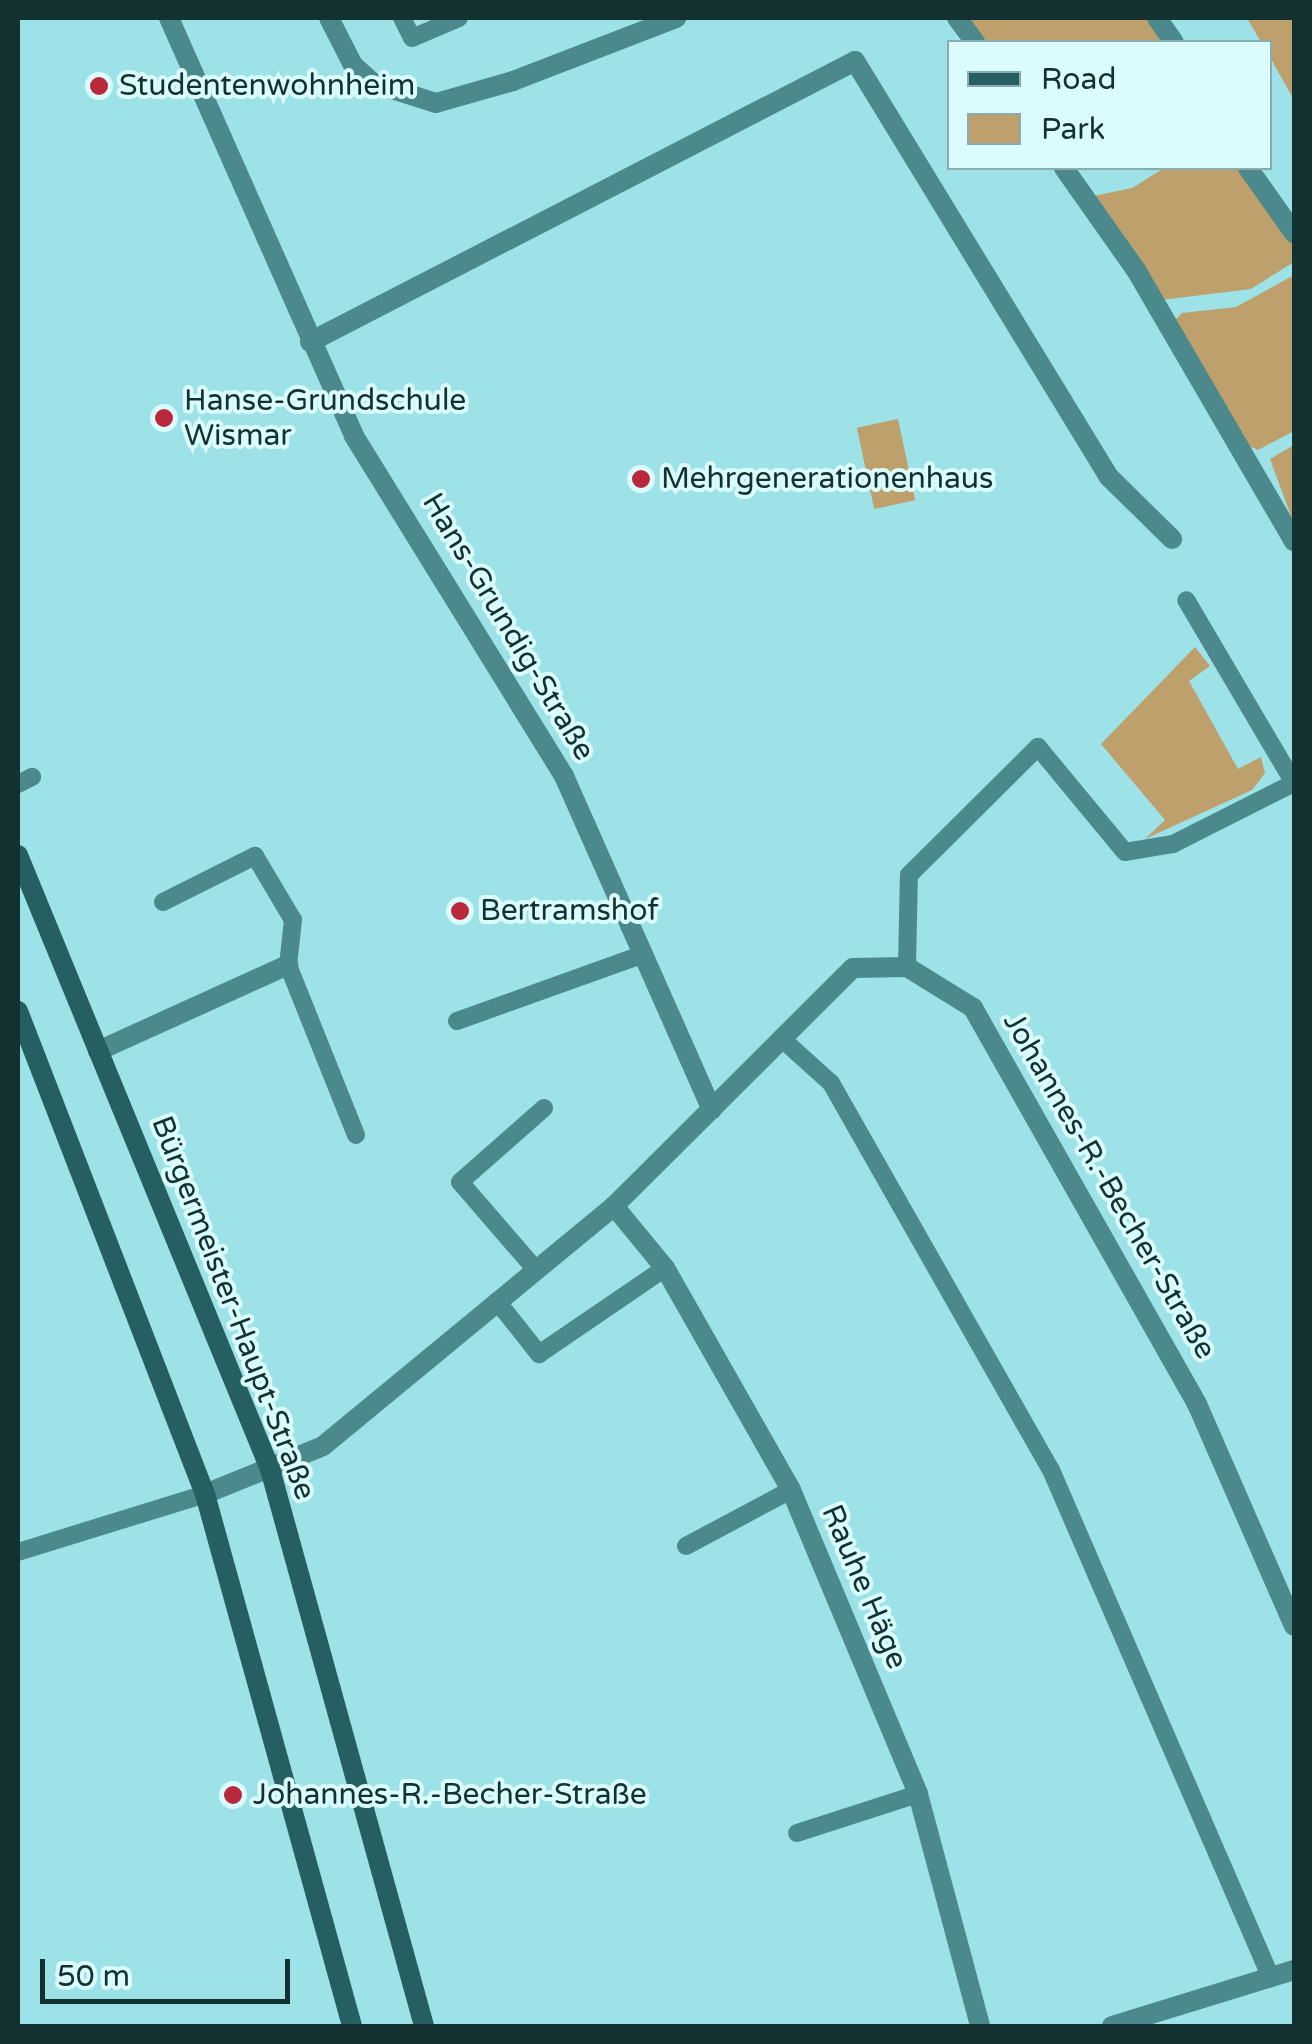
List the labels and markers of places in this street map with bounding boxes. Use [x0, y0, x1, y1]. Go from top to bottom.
place label: Studentenwohnheim [119, 68, 415, 104]
marker: Studentenwohnheim [88, 75, 110, 97]
place label: Hanse-Grundschule Wismar [184, 383, 466, 454]
marker: Hanse-Grundschule Wismar [153, 407, 175, 429]
place label: Mehrgenerationenhaus [661, 461, 993, 497]
marker: Mehrgenerationenhaus [630, 468, 652, 490]
place label: Bertramshof [480, 893, 659, 929]
marker: Bertramshof [449, 900, 471, 922]
place label: Johannes-R.-Becher-Straße [253, 1777, 647, 1813]
marker: Johannes-R.-Becher-Straße [222, 1784, 244, 1806]

